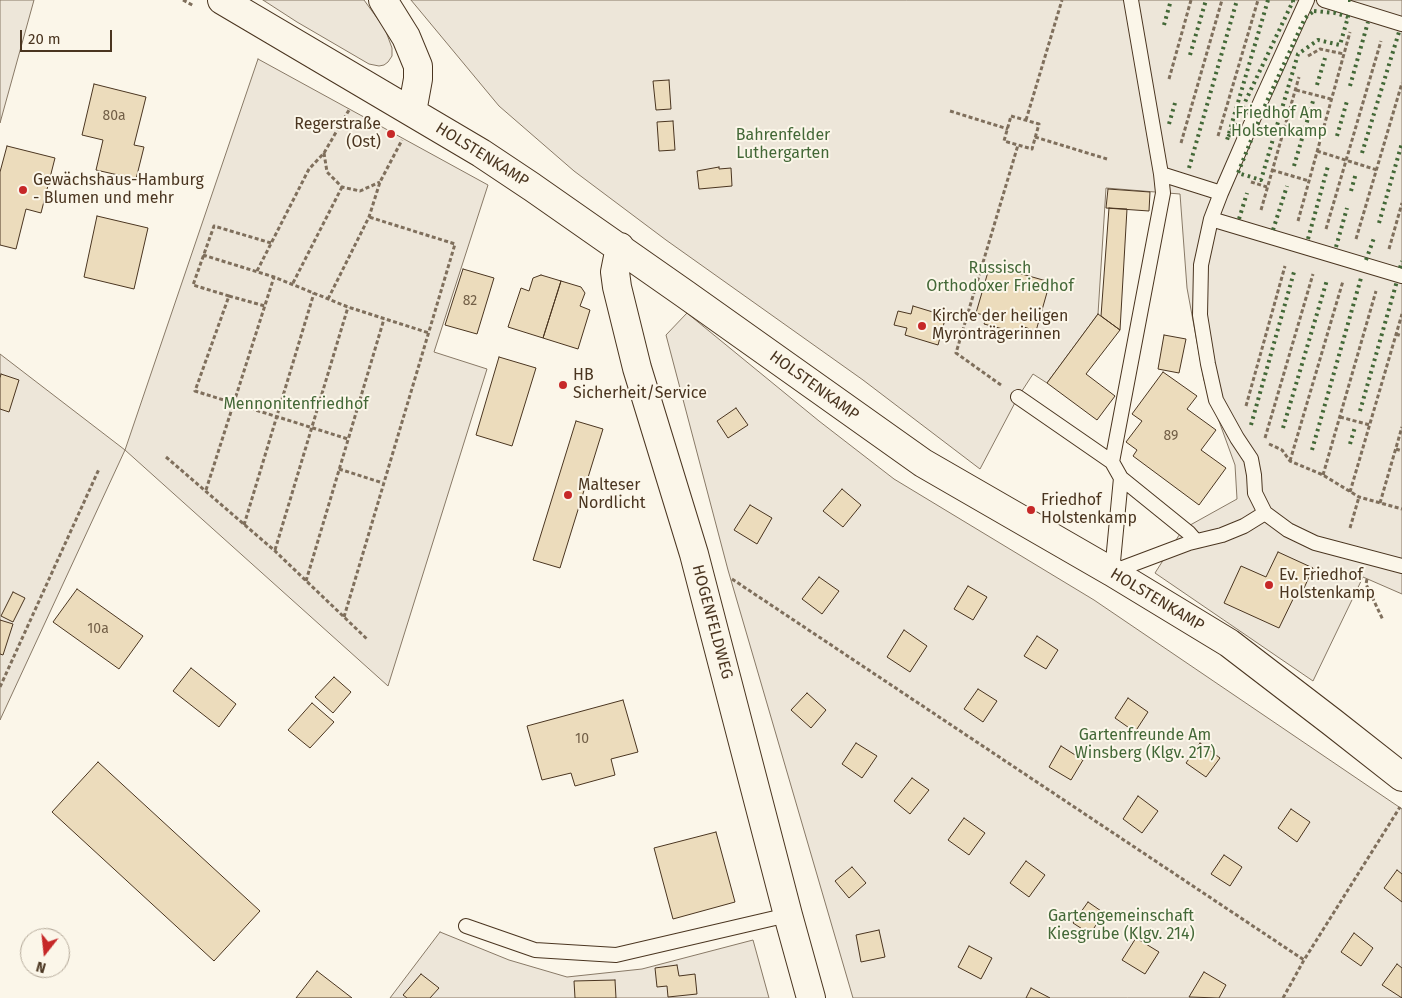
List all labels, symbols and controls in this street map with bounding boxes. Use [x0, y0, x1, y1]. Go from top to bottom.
scale bar [22, 20, 115, 52]
text: 20 m [28, 30, 61, 48]
park label: Friedhof Am Holstenkamp [1231, 104, 1327, 142]
house number: 80a [102, 108, 126, 124]
place label: Regerstraße (Ost) [294, 115, 381, 153]
street label: HOLSTENKAMP [432, 119, 532, 191]
park label: Bahrenfelder Luthergarten [736, 126, 830, 164]
marker: Regerstraße (Ost) [385, 128, 397, 140]
place label: Gewächshaus-Hamburg - Blumen und mehr [33, 171, 204, 209]
marker: Gewächshaus-Hamburg - Blumen und mehr [17, 184, 29, 196]
park label: Russisch Orthodoxer Friedhof [926, 259, 1074, 297]
house number: 82 [463, 293, 477, 309]
place label: Kirche der heiligen Myronträgerinnen [932, 307, 1068, 345]
marker: Kirche der heiligen Myronträgerinnen [916, 320, 928, 332]
street label: HOLSTENKAMP [765, 347, 863, 425]
place label: HB Sicherheit/Service [573, 366, 707, 404]
marker: HB Sicherheit/Service [557, 379, 569, 391]
park label: Mennonitenfriedhof [223, 395, 369, 415]
house number: 89 [1164, 428, 1178, 444]
place label: Malteser Nordlicht [578, 476, 646, 514]
marker: Malteser Nordlicht [562, 489, 574, 501]
place label: Friedhof Holstenkamp [1041, 491, 1137, 529]
marker: Friedhof Holstenkamp [1025, 504, 1037, 516]
street label: HOGENFELDWEG [687, 563, 737, 681]
street label: HOLSTENKAMP [1107, 564, 1207, 636]
place label: Ev. Friedhof Holstenkamp [1279, 566, 1375, 604]
marker: Ev. Friedhof Holstenkamp [1263, 579, 1275, 591]
house number: 10a [87, 621, 109, 637]
park label: Gartenfreunde Am Winsberg (Klgv. 217) [1075, 726, 1215, 764]
house number: 10 [575, 731, 589, 747]
park label: Gartengemeinschaft Kiesgrube (Klgv. 214) [1047, 907, 1195, 945]
north arrow [20, 928, 70, 978]
text: N [34, 957, 48, 976]

